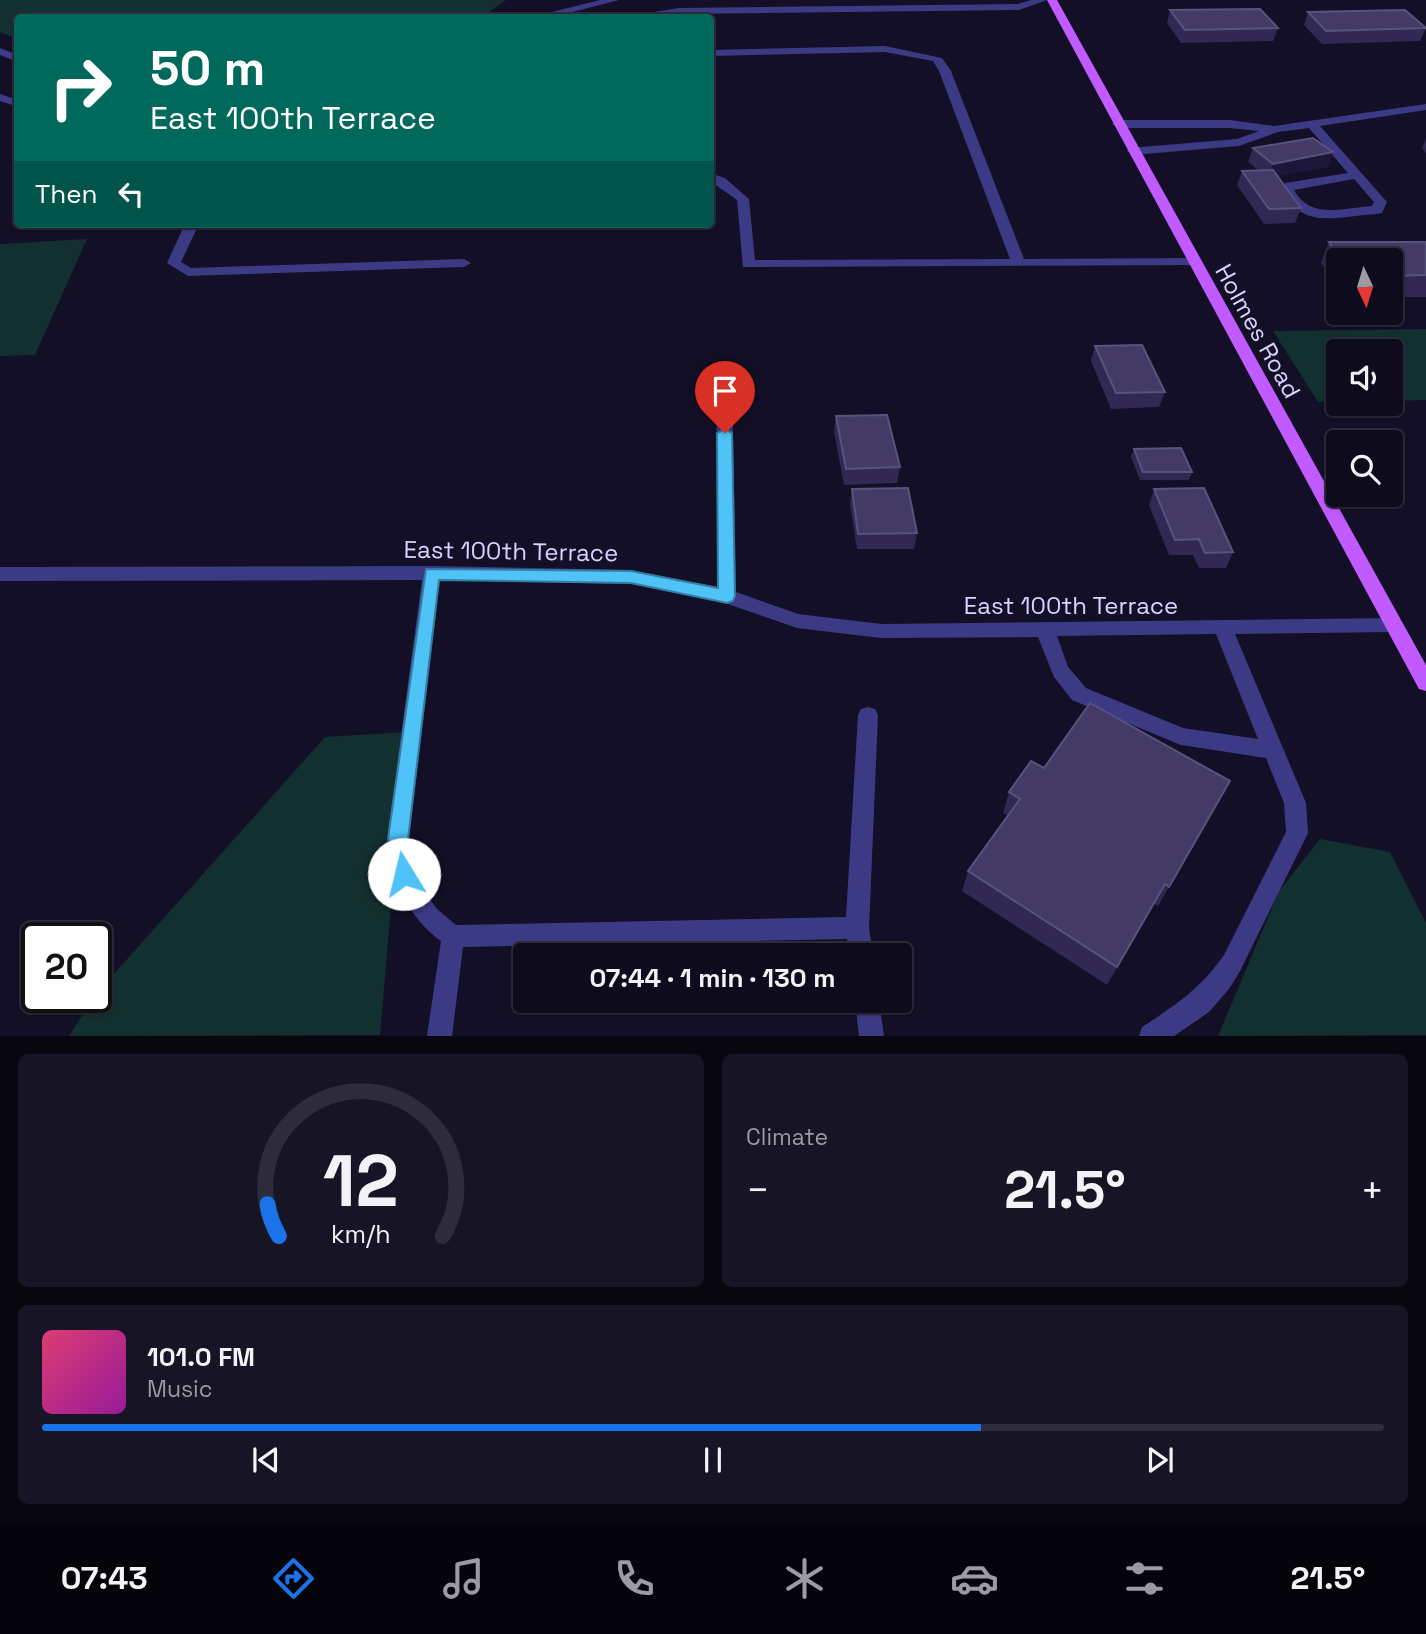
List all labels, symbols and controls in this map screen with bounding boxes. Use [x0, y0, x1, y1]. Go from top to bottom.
text: 50 m [150, 37, 265, 99]
icon: right [35, 42, 126, 133]
text: East 100th Terrace [150, 98, 436, 138]
icon: left [112, 175, 150, 213]
text: Then [35, 177, 98, 211]
north arrow [1326, 248, 1404, 326]
map controls [1326, 248, 1403, 507]
street label: Holmes Road [1208, 258, 1308, 404]
button: sound [1326, 339, 1403, 416]
pin [695, 361, 755, 433]
icon: arrive [706, 372, 744, 410]
button: search [1326, 430, 1403, 507]
street label: East 100th Terrace [403, 534, 619, 568]
street label: East 100th Terrace [964, 590, 1178, 621]
position arrow [367, 837, 441, 911]
speed limit sign: 20 [21, 922, 112, 1013]
text: 07:44 · 1 min · 130 m [589, 961, 836, 995]
text: Climate [746, 1122, 828, 1152]
text: 12 [323, 1135, 399, 1228]
text: 21.5° [1004, 1157, 1126, 1223]
text: − [746, 1166, 770, 1214]
text: + [1360, 1166, 1384, 1214]
text: km/h [331, 1218, 391, 1250]
text: 101.0 FM [147, 1340, 255, 1374]
text: Music [147, 1374, 212, 1404]
icon: previous [247, 1441, 285, 1479]
icon: pause [694, 1441, 732, 1479]
icon: next [1141, 1441, 1179, 1479]
icon: directions [269, 1554, 318, 1603]
icon: music [439, 1554, 488, 1603]
icon: phone [610, 1554, 659, 1603]
icon: climate [780, 1554, 829, 1603]
icon: car [950, 1554, 999, 1603]
icon: filters [1120, 1554, 1169, 1603]
text: 07:43 [61, 1558, 148, 1598]
text: 21.5° [1291, 1558, 1365, 1598]

